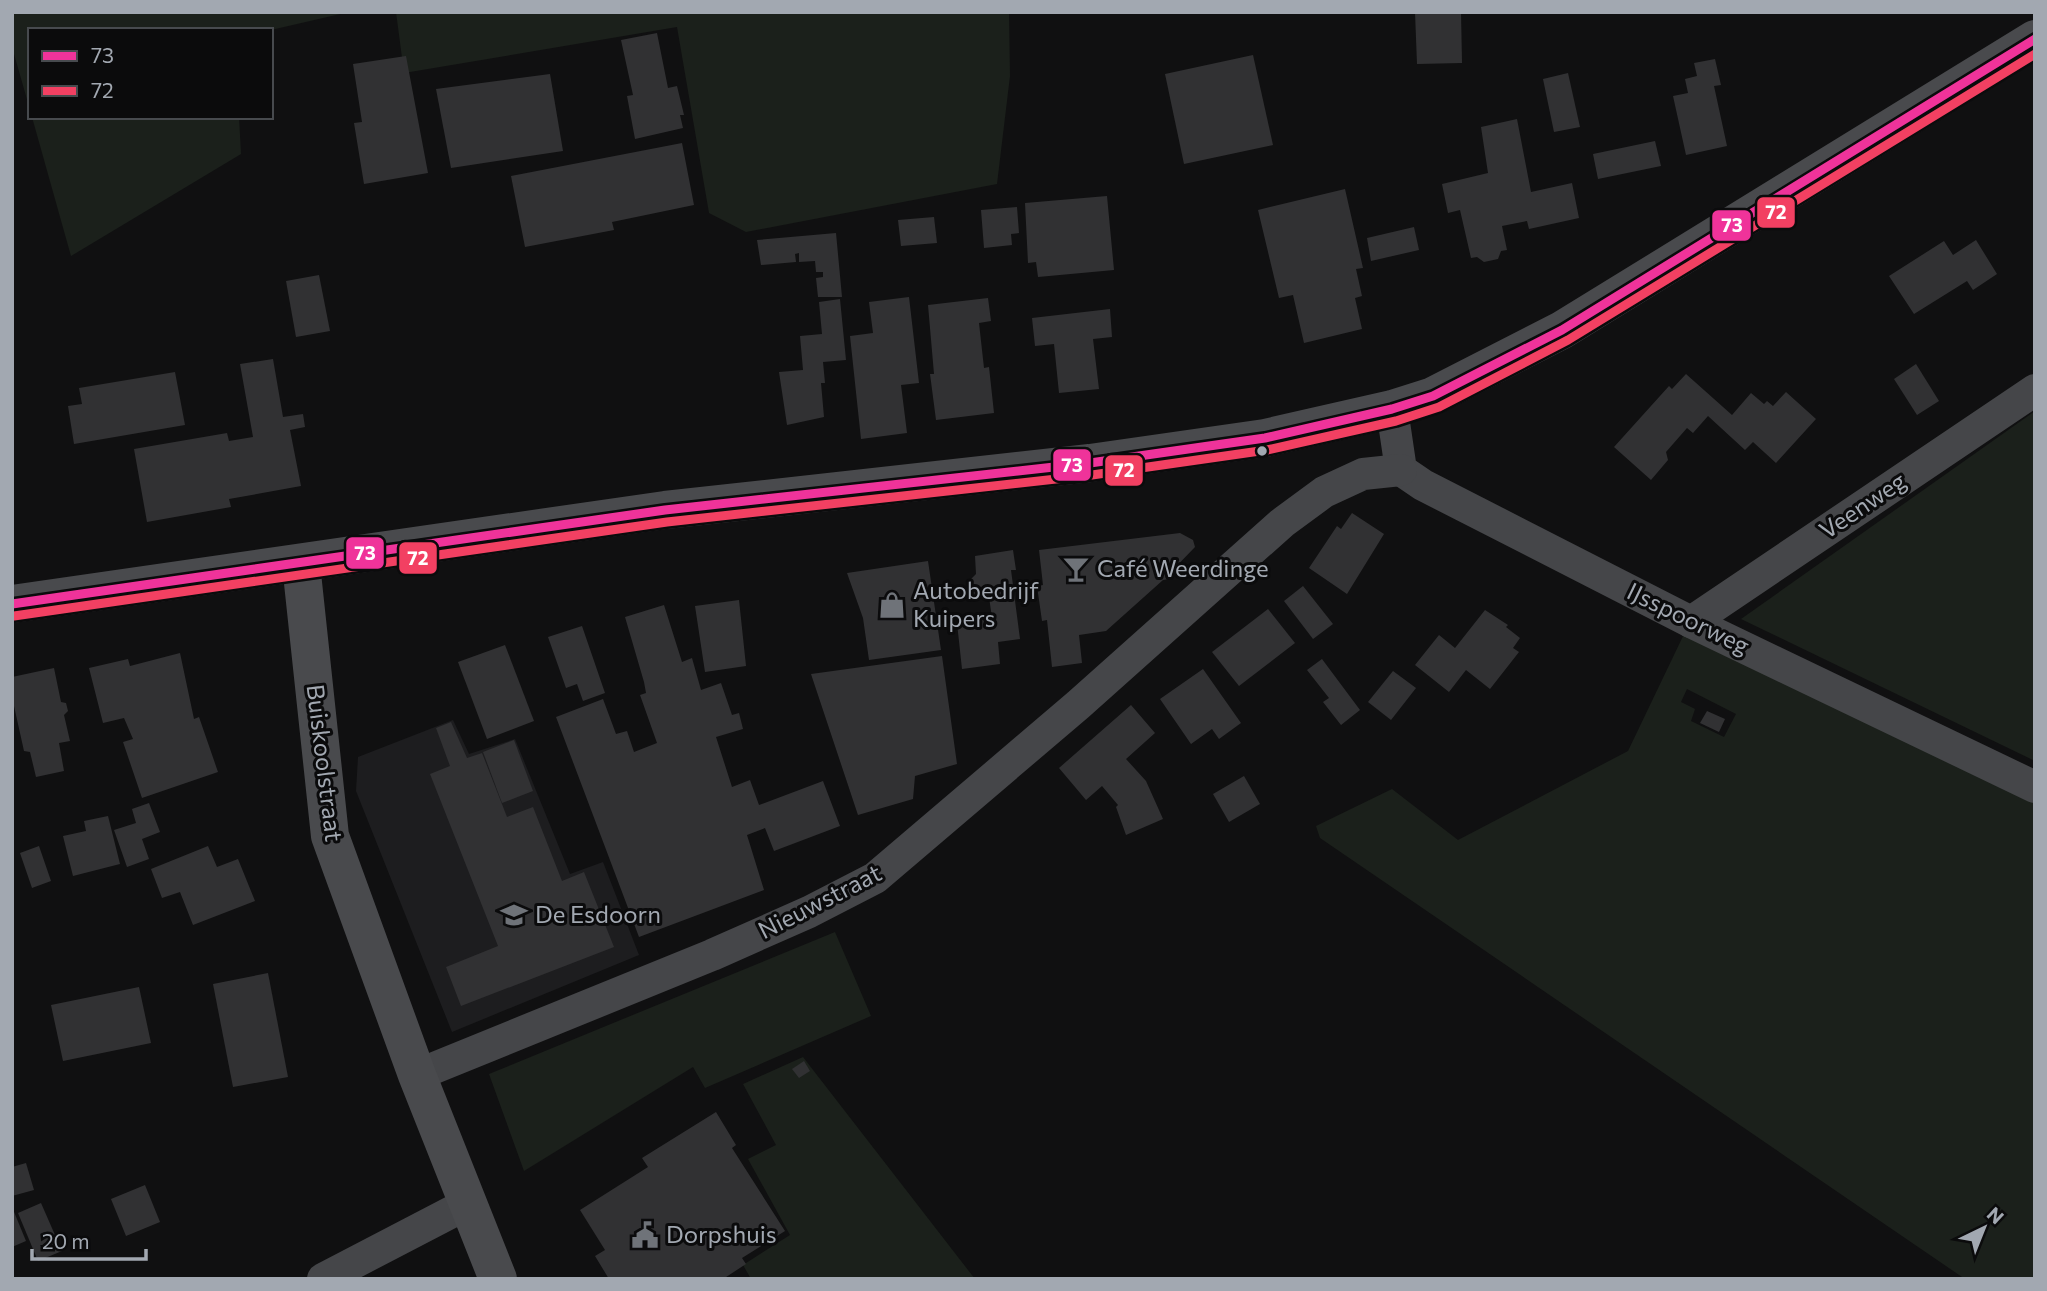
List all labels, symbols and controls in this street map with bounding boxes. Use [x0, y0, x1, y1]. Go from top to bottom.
legend [28, 28, 273, 119]
text: 73 [91, 42, 114, 67]
text: 72 [91, 77, 114, 102]
line badge: 72 [1756, 196, 1796, 229]
text: 72 [1765, 200, 1787, 223]
line badge: 73 [1711, 209, 1752, 242]
text: 73 [1721, 213, 1743, 236]
unlabelled marker [1255, 444, 1269, 458]
line badge: 73 [1052, 448, 1092, 482]
text: 73 [1061, 453, 1083, 476]
line badge: 72 [1104, 454, 1144, 487]
text: 72 [1113, 458, 1135, 481]
street label: Veenweg [1813, 465, 1911, 544]
line badge: 73 [345, 536, 385, 570]
text: 73 [354, 541, 376, 564]
line badge: 72 [398, 541, 438, 575]
text: 72 [407, 546, 429, 569]
place label: Café Weerdinge [1097, 553, 1269, 582]
bar icon: Café Weerdinge [1061, 554, 1091, 584]
place label: Autobedrijf Kuipers [913, 575, 1039, 632]
street label: IJsspoorweg [1623, 576, 1755, 660]
shop icon: Autobedrijf Kuipers [877, 590, 907, 620]
street label: Buiskoolstraat [301, 683, 350, 843]
street label: Nieuwstraat [753, 857, 886, 944]
place label: De Esdoorn [535, 899, 661, 928]
school or university icon: De Esdoorn [499, 900, 529, 930]
north arrow [1949, 1193, 2019, 1263]
text: N [1983, 1202, 2009, 1228]
scale bar [32, 1218, 145, 1262]
place label: Dorpshuis [666, 1219, 777, 1248]
public building icon: Dorpshuis [630, 1220, 660, 1250]
text: 20 m [42, 1228, 90, 1253]

